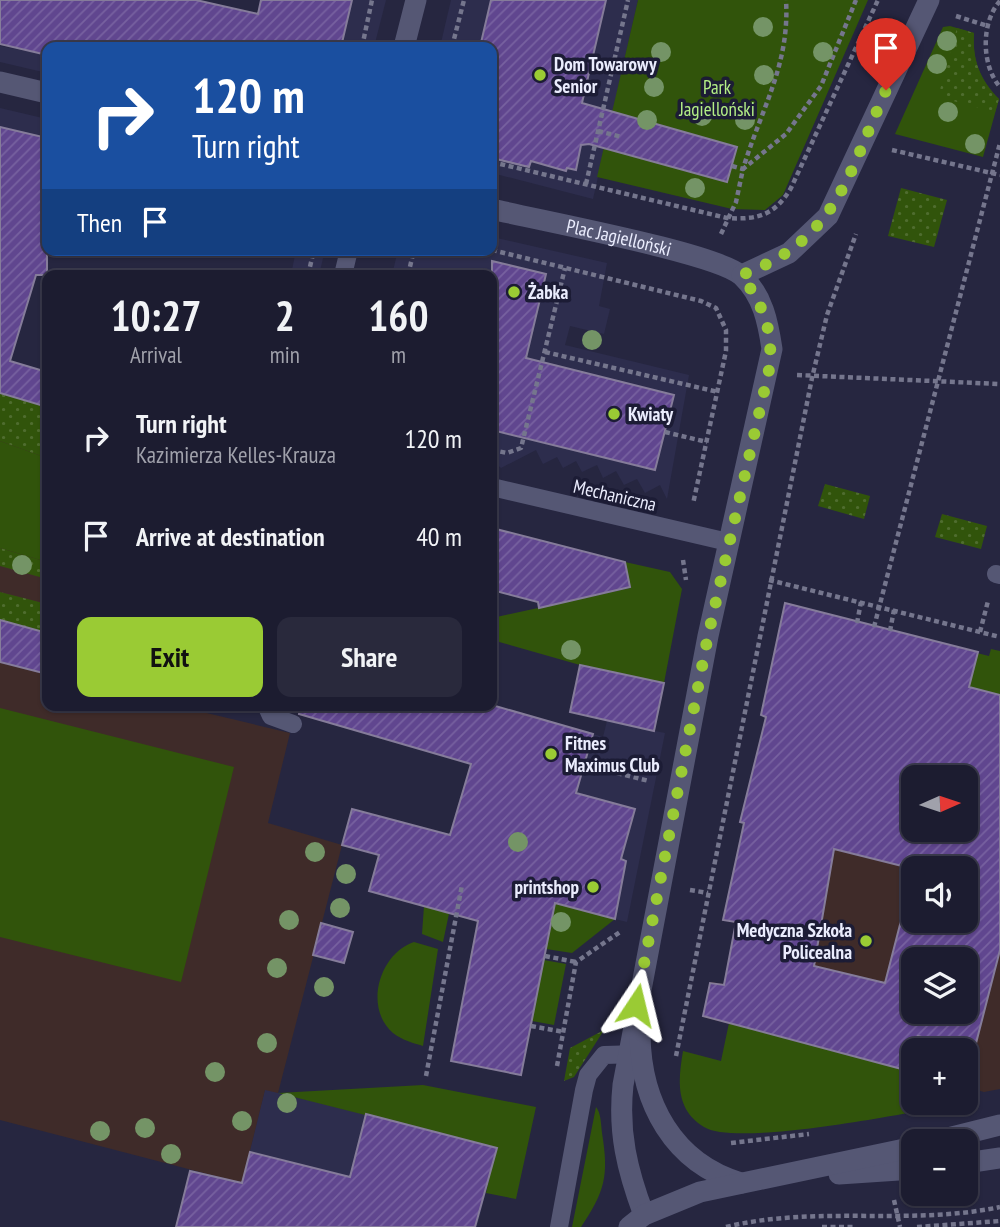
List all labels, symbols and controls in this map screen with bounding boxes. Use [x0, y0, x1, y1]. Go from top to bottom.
pin [856, 18, 916, 90]
icon: arrive [867, 29, 905, 67]
place label: Dom Towarowy Senior [554, 52, 657, 98]
text: 120 m [192, 63, 305, 127]
marker: Dom Towarowy Senior [532, 67, 548, 83]
icon: right [77, 70, 168, 161]
park label: Park Jagielloński [678, 75, 755, 121]
text: Turn right [192, 125, 300, 167]
icon: arrive [136, 203, 174, 241]
text: Then [77, 206, 122, 239]
street label: Plac Jagielloński [564, 213, 674, 261]
place label: Żabka [528, 280, 568, 304]
marker: Żabka [506, 284, 522, 300]
text: 10:27 [110, 288, 201, 343]
text: 2 [275, 288, 295, 343]
text: 160 [368, 288, 429, 343]
text: Arrival [130, 340, 182, 369]
text: min [270, 340, 300, 369]
text: m [391, 340, 406, 369]
place label: Kwiaty [628, 402, 674, 426]
marker: Kwiaty [606, 406, 622, 422]
text: Turn right [136, 407, 227, 440]
icon: right [77, 419, 115, 457]
text: 120 m [404, 422, 462, 455]
text: Kazimierza Kelles-Krauza [136, 440, 336, 469]
street label: Mechaniczna [571, 474, 659, 516]
icon: arrive [77, 517, 115, 555]
text: Arrive at destination [136, 520, 325, 553]
text: 40 m [416, 520, 462, 553]
button: Exit [77, 617, 263, 697]
button: Share [277, 617, 462, 697]
place label: Fitnes Maximus Club [565, 731, 660, 777]
marker: Fitnes Maximus Club [543, 746, 559, 762]
north arrow [901, 765, 978, 842]
map controls [901, 765, 978, 1206]
button: sound [901, 856, 978, 933]
place label: printshop [514, 875, 579, 899]
marker: printshop [585, 879, 601, 895]
place label: Medyczna Szkoła Policealna [737, 918, 852, 964]
marker: Medyczna Szkoła Policealna [858, 933, 874, 949]
button: layers [901, 947, 978, 1024]
position arrow [599, 968, 673, 1042]
button: + [901, 1038, 978, 1115]
button: − [901, 1129, 978, 1206]

